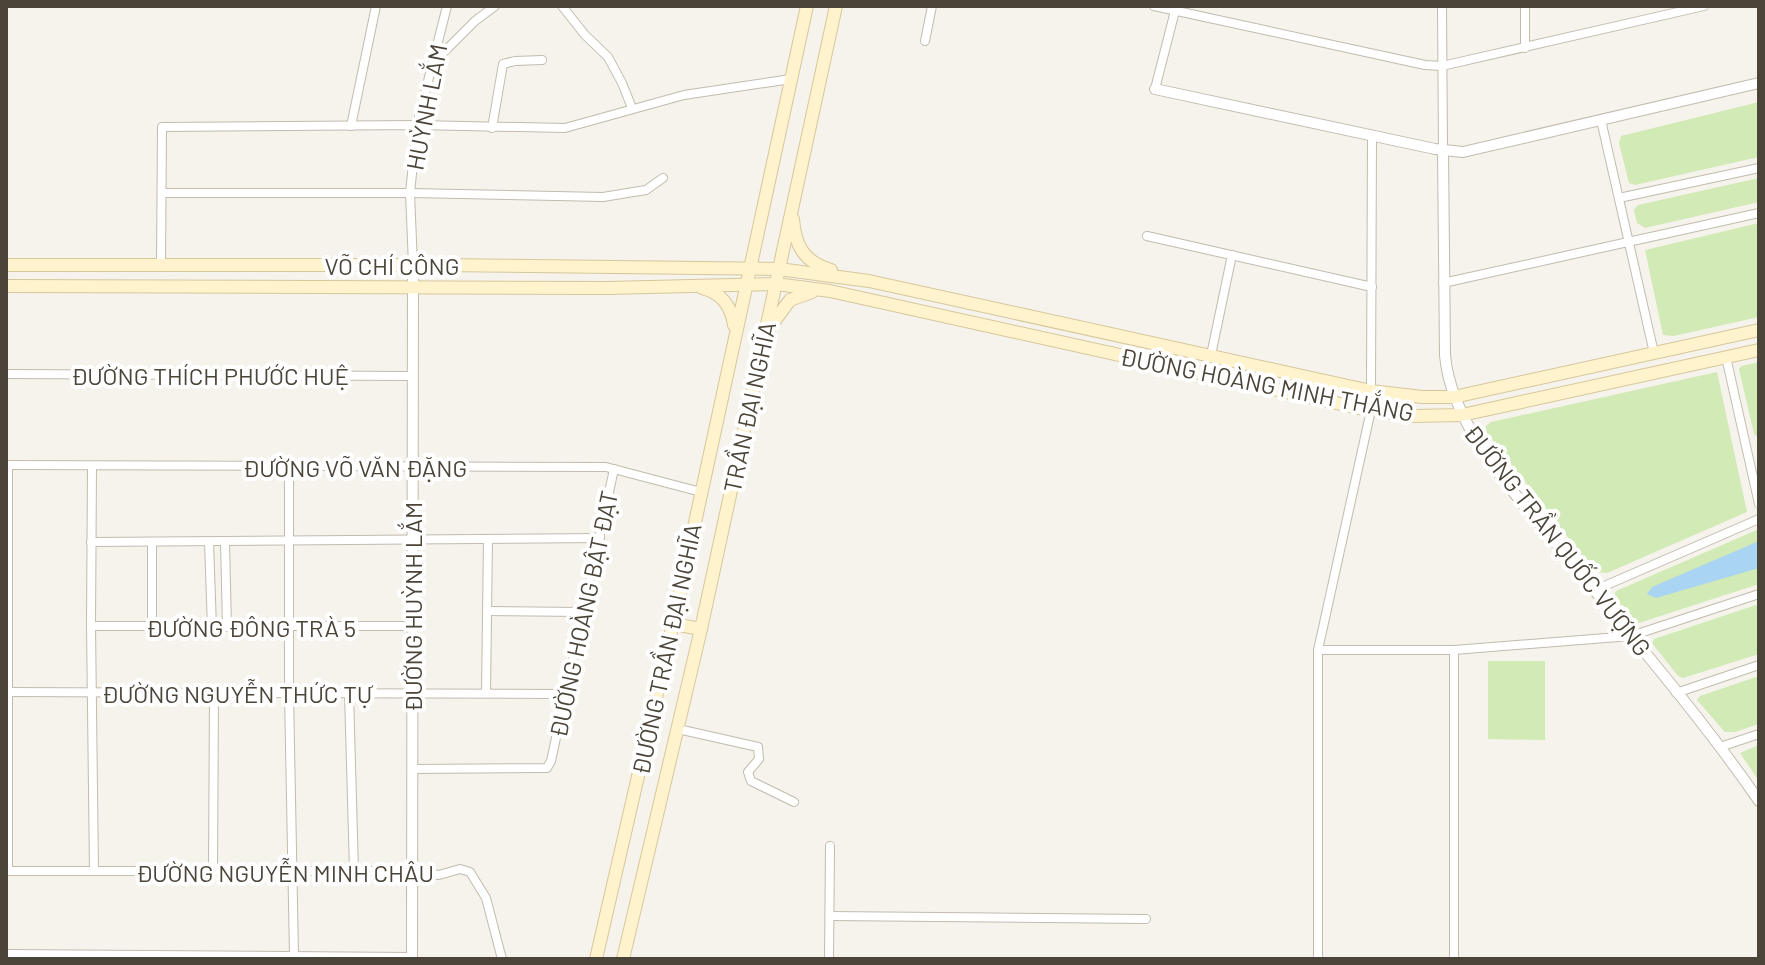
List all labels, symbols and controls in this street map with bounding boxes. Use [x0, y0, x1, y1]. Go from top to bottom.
street label: HUỲNH LẮM [399, 41, 452, 173]
street label: VÕ CHÍ CÔNG [324, 251, 460, 280]
street label: TRẦN ĐẠI NGHĨA [717, 319, 781, 495]
street label: ĐƯỜNG HOÀNG MINH THẮNG [1118, 340, 1416, 427]
street label: ĐƯỜNG THÍCH PHƯỚC HUỆ [71, 361, 349, 390]
street label: ĐƯỜNG TRẦN QUỐC VƯỢNG [1459, 419, 1657, 661]
street label: ĐƯỜNG VÕ VĂN ĐẶNG [243, 453, 467, 482]
street label: ĐƯỜNG HOÀNG BẬT ĐẠT [543, 488, 623, 740]
street label: ĐƯỜNG HUỲNH LẮM [397, 502, 427, 712]
street label: ĐƯỜNG TRẦN ĐẠI NGHĨA [625, 521, 707, 777]
street label: ĐƯỜNG ĐÔNG TRÀ 5 [146, 613, 356, 642]
street label: ĐƯỜNG NGUYỄN THỨC TỰ [102, 678, 374, 708]
street label: ĐƯỜNG NGUYỄN MINH CHÂU [136, 857, 434, 887]

